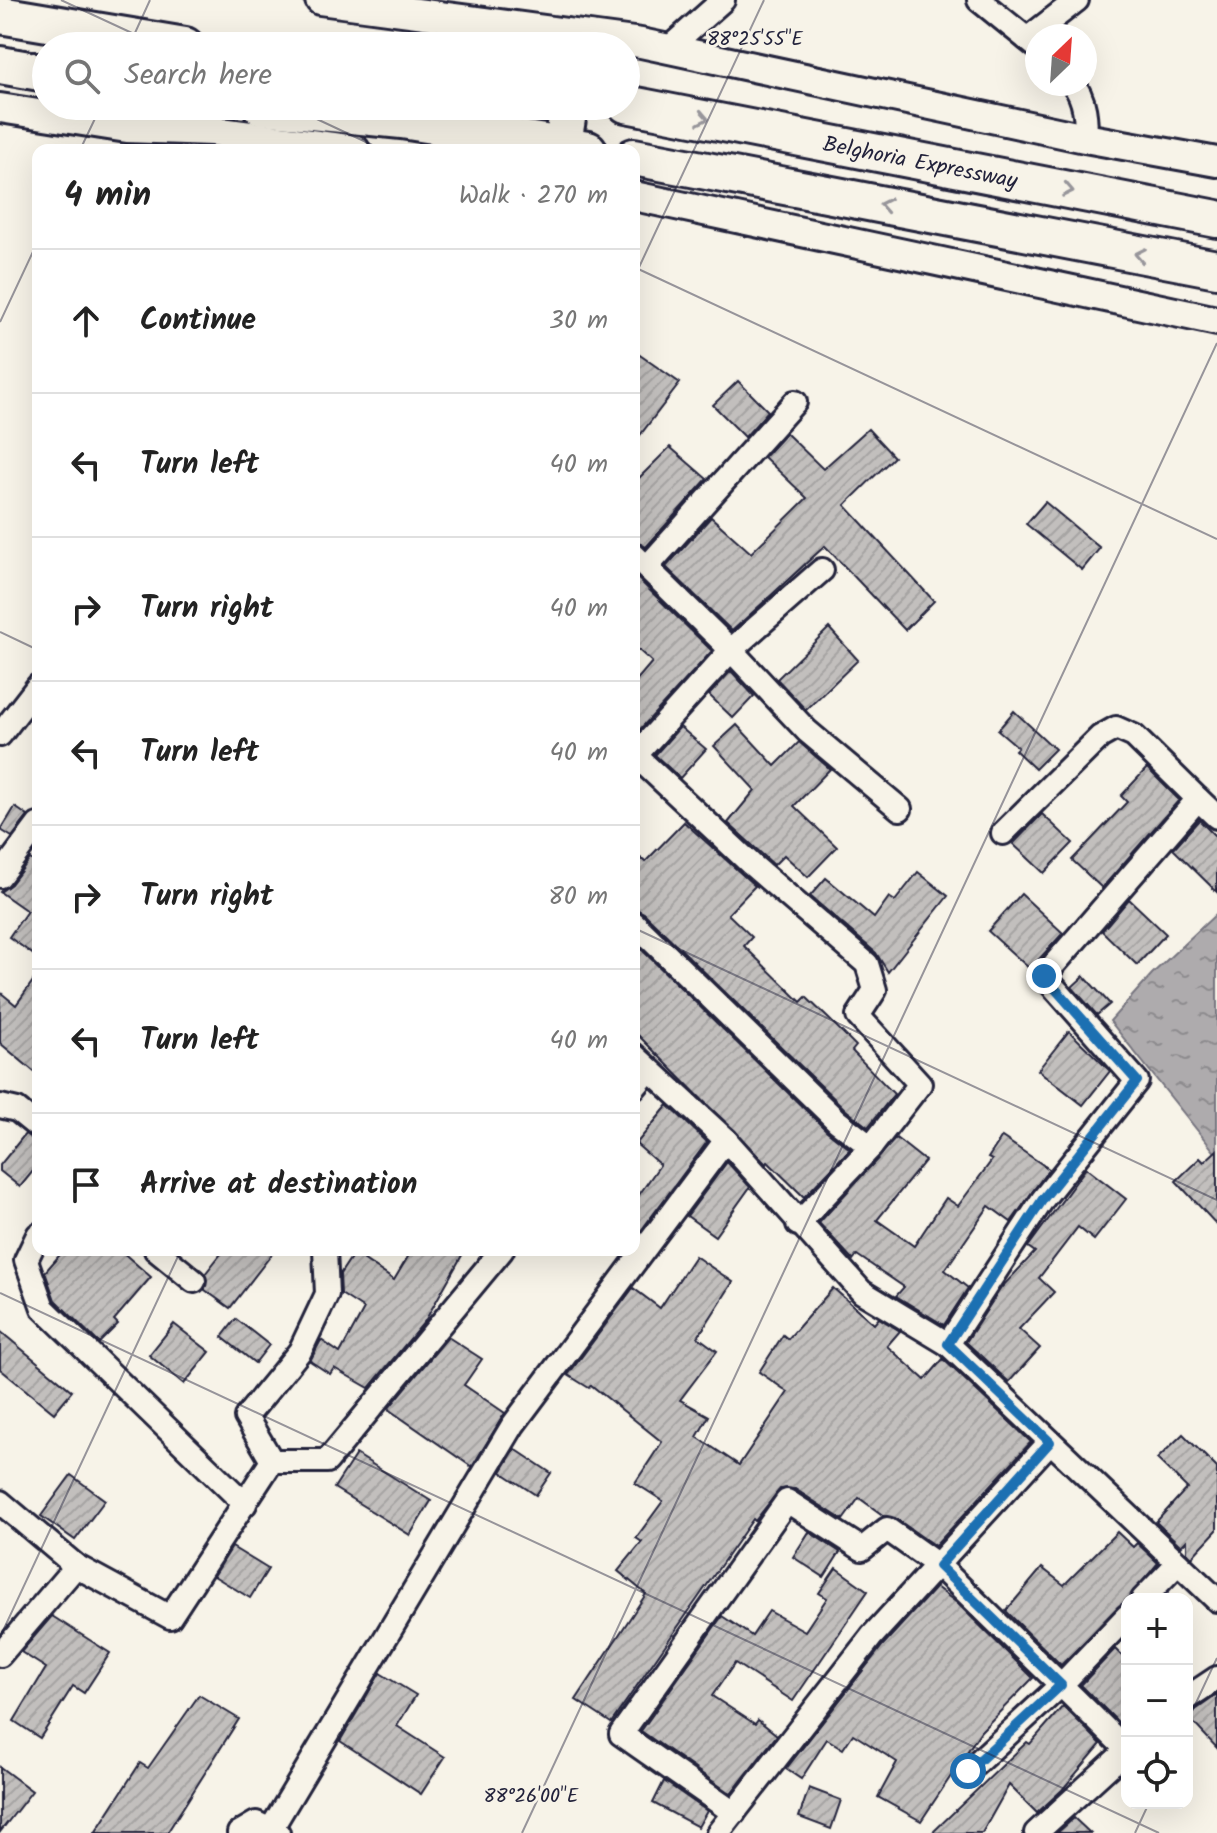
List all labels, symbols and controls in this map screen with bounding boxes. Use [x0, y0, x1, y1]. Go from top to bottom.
text: 88°25'55"E [707, 24, 804, 56]
north arrow [1025, 24, 1097, 96]
search box [32, 32, 640, 120]
text: Search here [124, 52, 272, 100]
icon: search [60, 54, 104, 98]
one-way arrow [695, 109, 709, 126]
street label: Belghoria Expressway [820, 128, 1021, 200]
text: 4 min [64, 169, 151, 223]
text: Walk · 270 m [459, 175, 608, 217]
one-way arrow [1061, 180, 1074, 197]
one-way arrow [878, 197, 892, 214]
one-way arrow [1133, 248, 1147, 265]
text: Continue [140, 297, 256, 345]
icon: ahead [64, 299, 108, 343]
text: 30 m [549, 300, 608, 342]
text: Turn left [140, 441, 259, 489]
icon: left [64, 443, 108, 487]
text: 40 m [550, 444, 608, 486]
text: Turn right [140, 585, 273, 633]
icon: right [64, 587, 108, 631]
text: 40 m [550, 588, 608, 630]
text: Turn left [140, 729, 259, 777]
icon: left [64, 731, 108, 775]
text: 40 m [550, 732, 608, 774]
text: Turn right [140, 873, 273, 921]
icon: right [64, 875, 108, 919]
text: 80 m [548, 876, 608, 918]
route end [1026, 958, 1062, 994]
text: Turn left [140, 1017, 259, 1065]
icon: left [64, 1019, 108, 1063]
text: 40 m [550, 1020, 608, 1062]
text: Arrive at destination [140, 1161, 417, 1209]
icon: arrive [64, 1163, 108, 1207]
map controls [1121, 1593, 1193, 1809]
button: + [1121, 1593, 1193, 1665]
button: − [1121, 1665, 1193, 1737]
button: locate [1121, 1737, 1193, 1809]
route start [950, 1753, 986, 1789]
text: 88°26'00"E [484, 1781, 580, 1813]

